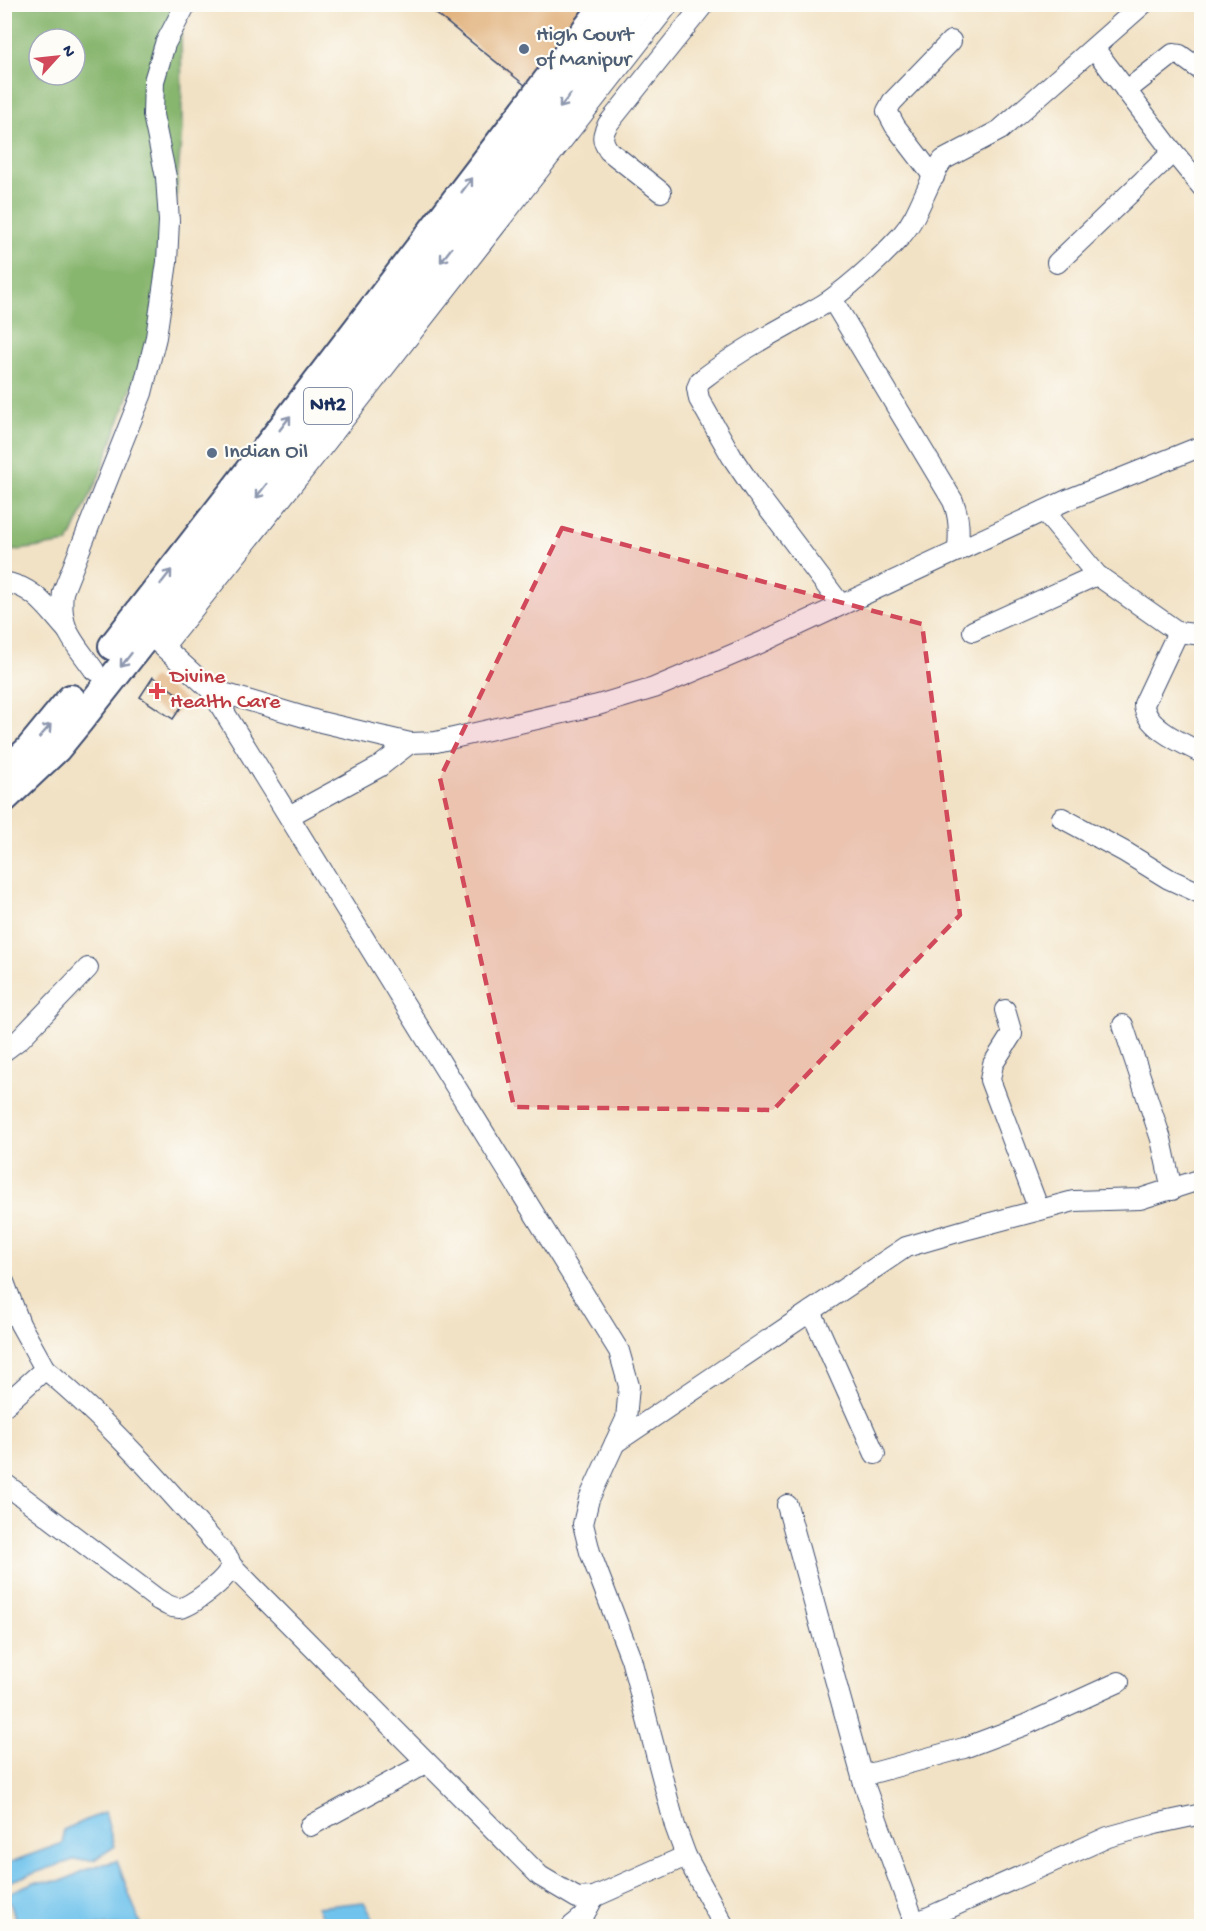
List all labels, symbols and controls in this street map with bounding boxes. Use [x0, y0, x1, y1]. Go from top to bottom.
place label: High Court of Manipur [536, 23, 635, 74]
north arrow [27, 27, 87, 87]
marker: High Court of Manipur [517, 42, 531, 56]
text: N [56, 43, 78, 61]
one-way arrow [559, 92, 571, 108]
one-way arrow [461, 177, 473, 193]
one-way arrow [439, 247, 452, 263]
road number: NH2 [304, 388, 352, 424]
one-way arrow [279, 416, 292, 432]
place label: Indian Oil [224, 440, 308, 466]
marker: Indian Oil [205, 446, 219, 460]
one-way arrow [254, 483, 267, 499]
one-way arrow [159, 570, 172, 586]
one-way arrow [120, 652, 133, 668]
place label: Divine Health Care [168, 665, 281, 716]
marker: Divine Health Care [148, 682, 166, 700]
one-way arrow [38, 724, 52, 739]

